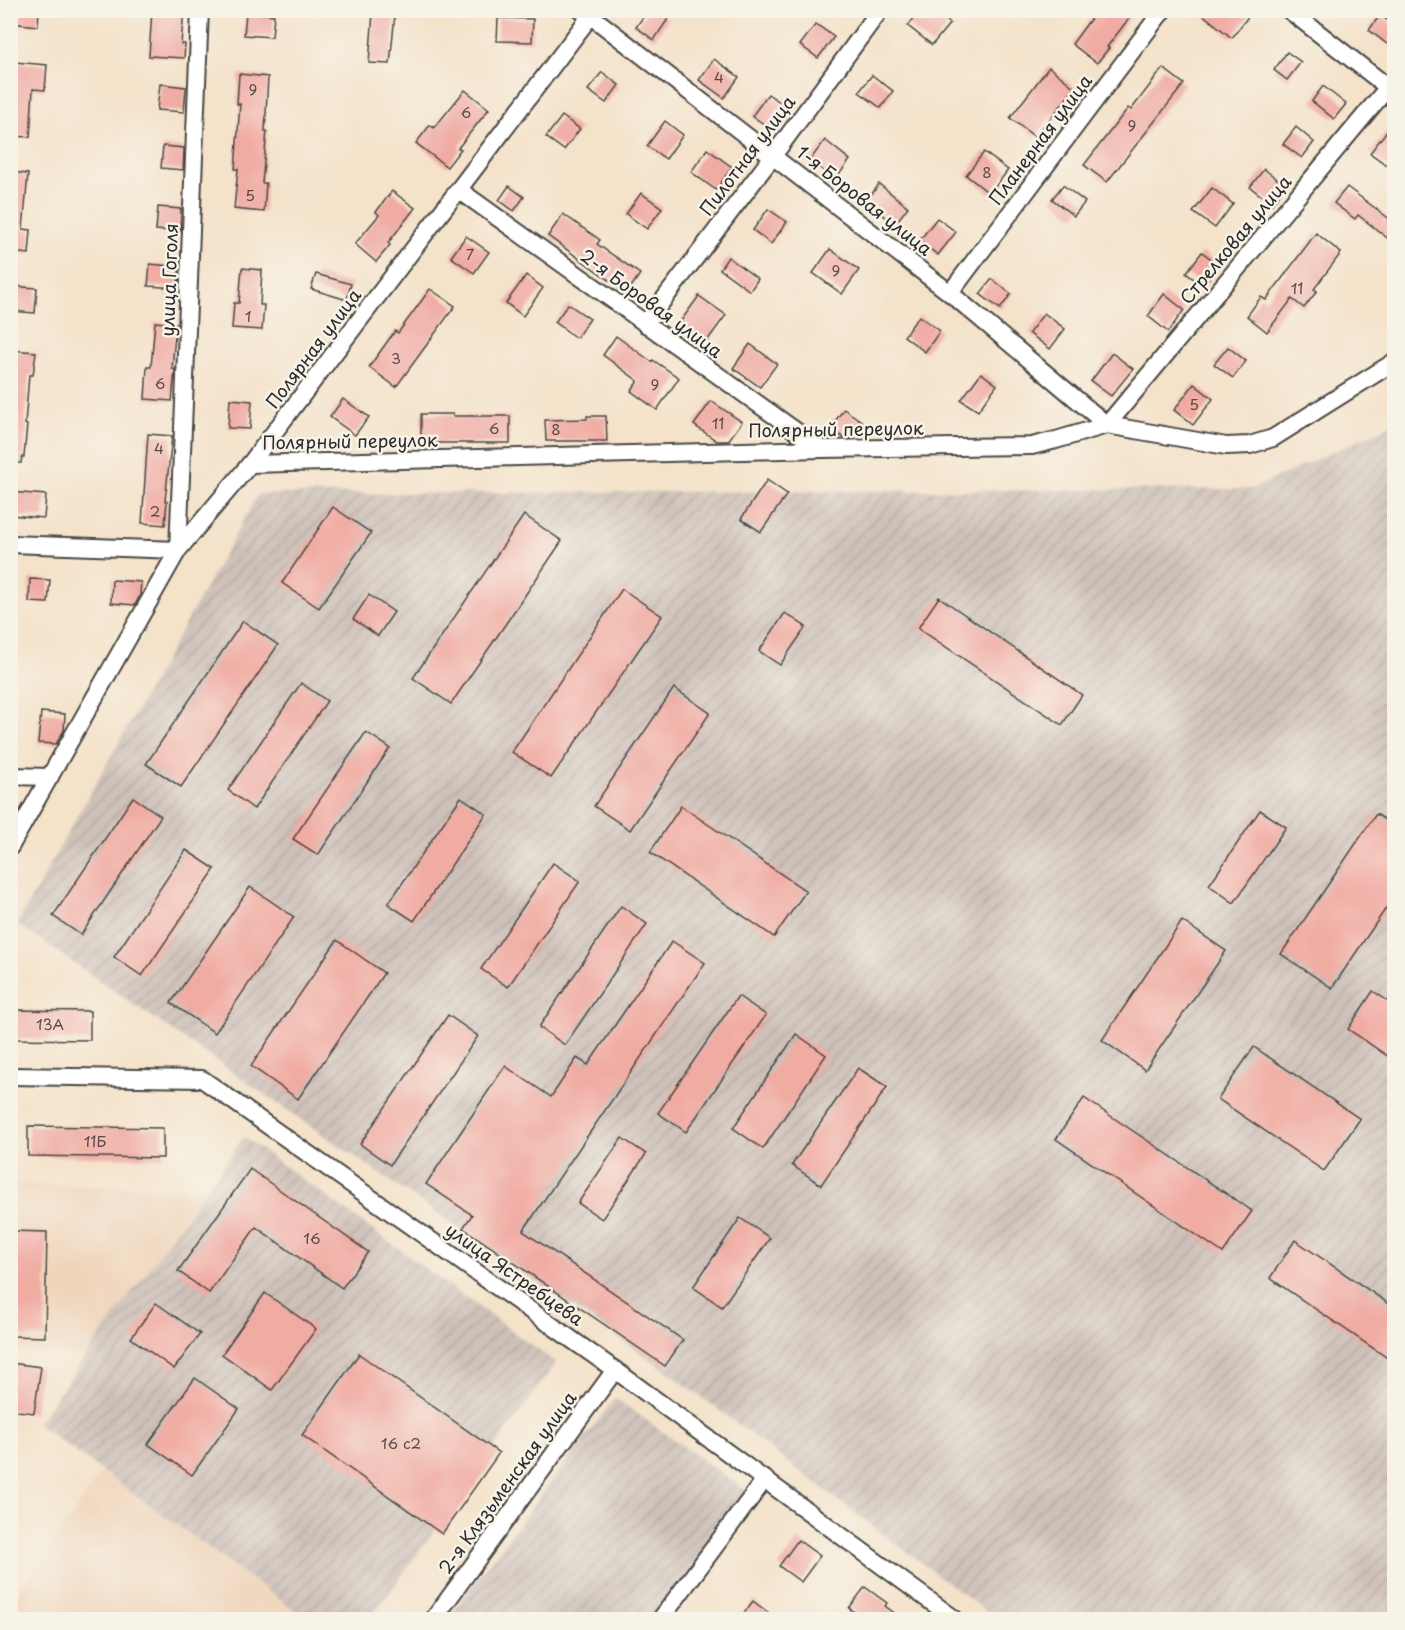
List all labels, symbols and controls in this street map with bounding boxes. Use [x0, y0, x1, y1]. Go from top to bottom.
house number: 4 [714, 65, 724, 88]
street label: Планерная улица [982, 68, 1098, 210]
house number: 9 [249, 77, 257, 100]
street label: Пилотная улица [693, 89, 801, 221]
house number: 6 [461, 100, 471, 123]
house number: 9 [1128, 113, 1136, 136]
street label: 1-я Боровая улица [791, 138, 939, 262]
house number: 8 [982, 160, 992, 183]
street label: Стрелковая улица [1173, 168, 1298, 310]
house number: 5 [245, 183, 255, 206]
street label: улица Гоголя [153, 223, 184, 337]
house number: 7 [466, 242, 475, 265]
street label: 2-я Боровая улица [575, 242, 729, 364]
house number: 9 [832, 258, 840, 281]
house number: 11 [1291, 276, 1303, 299]
street label: Полярная улица [259, 282, 367, 414]
house number: 1 [245, 304, 251, 327]
house number: 3 [391, 346, 401, 369]
house number: 6 [155, 371, 165, 394]
house number: 9 [651, 372, 659, 395]
house number: 5 [1189, 392, 1199, 415]
house number: 11 [712, 411, 724, 434]
street label: Полярный переулок [748, 413, 924, 444]
house number: 6 [489, 416, 499, 439]
house number: 8 [551, 417, 561, 440]
street label: Полярный переулок [262, 425, 438, 456]
house number: 4 [154, 436, 164, 459]
house number: 2 [150, 499, 160, 522]
house number: 13А [36, 1012, 64, 1035]
house number: 11Б [84, 1129, 106, 1152]
street label: улица Ястребцева [440, 1216, 590, 1332]
house number: 16 [303, 1226, 321, 1249]
street label: 2-я Клязьменская улица [431, 1385, 583, 1579]
house number: 16 с2 [381, 1431, 421, 1454]

